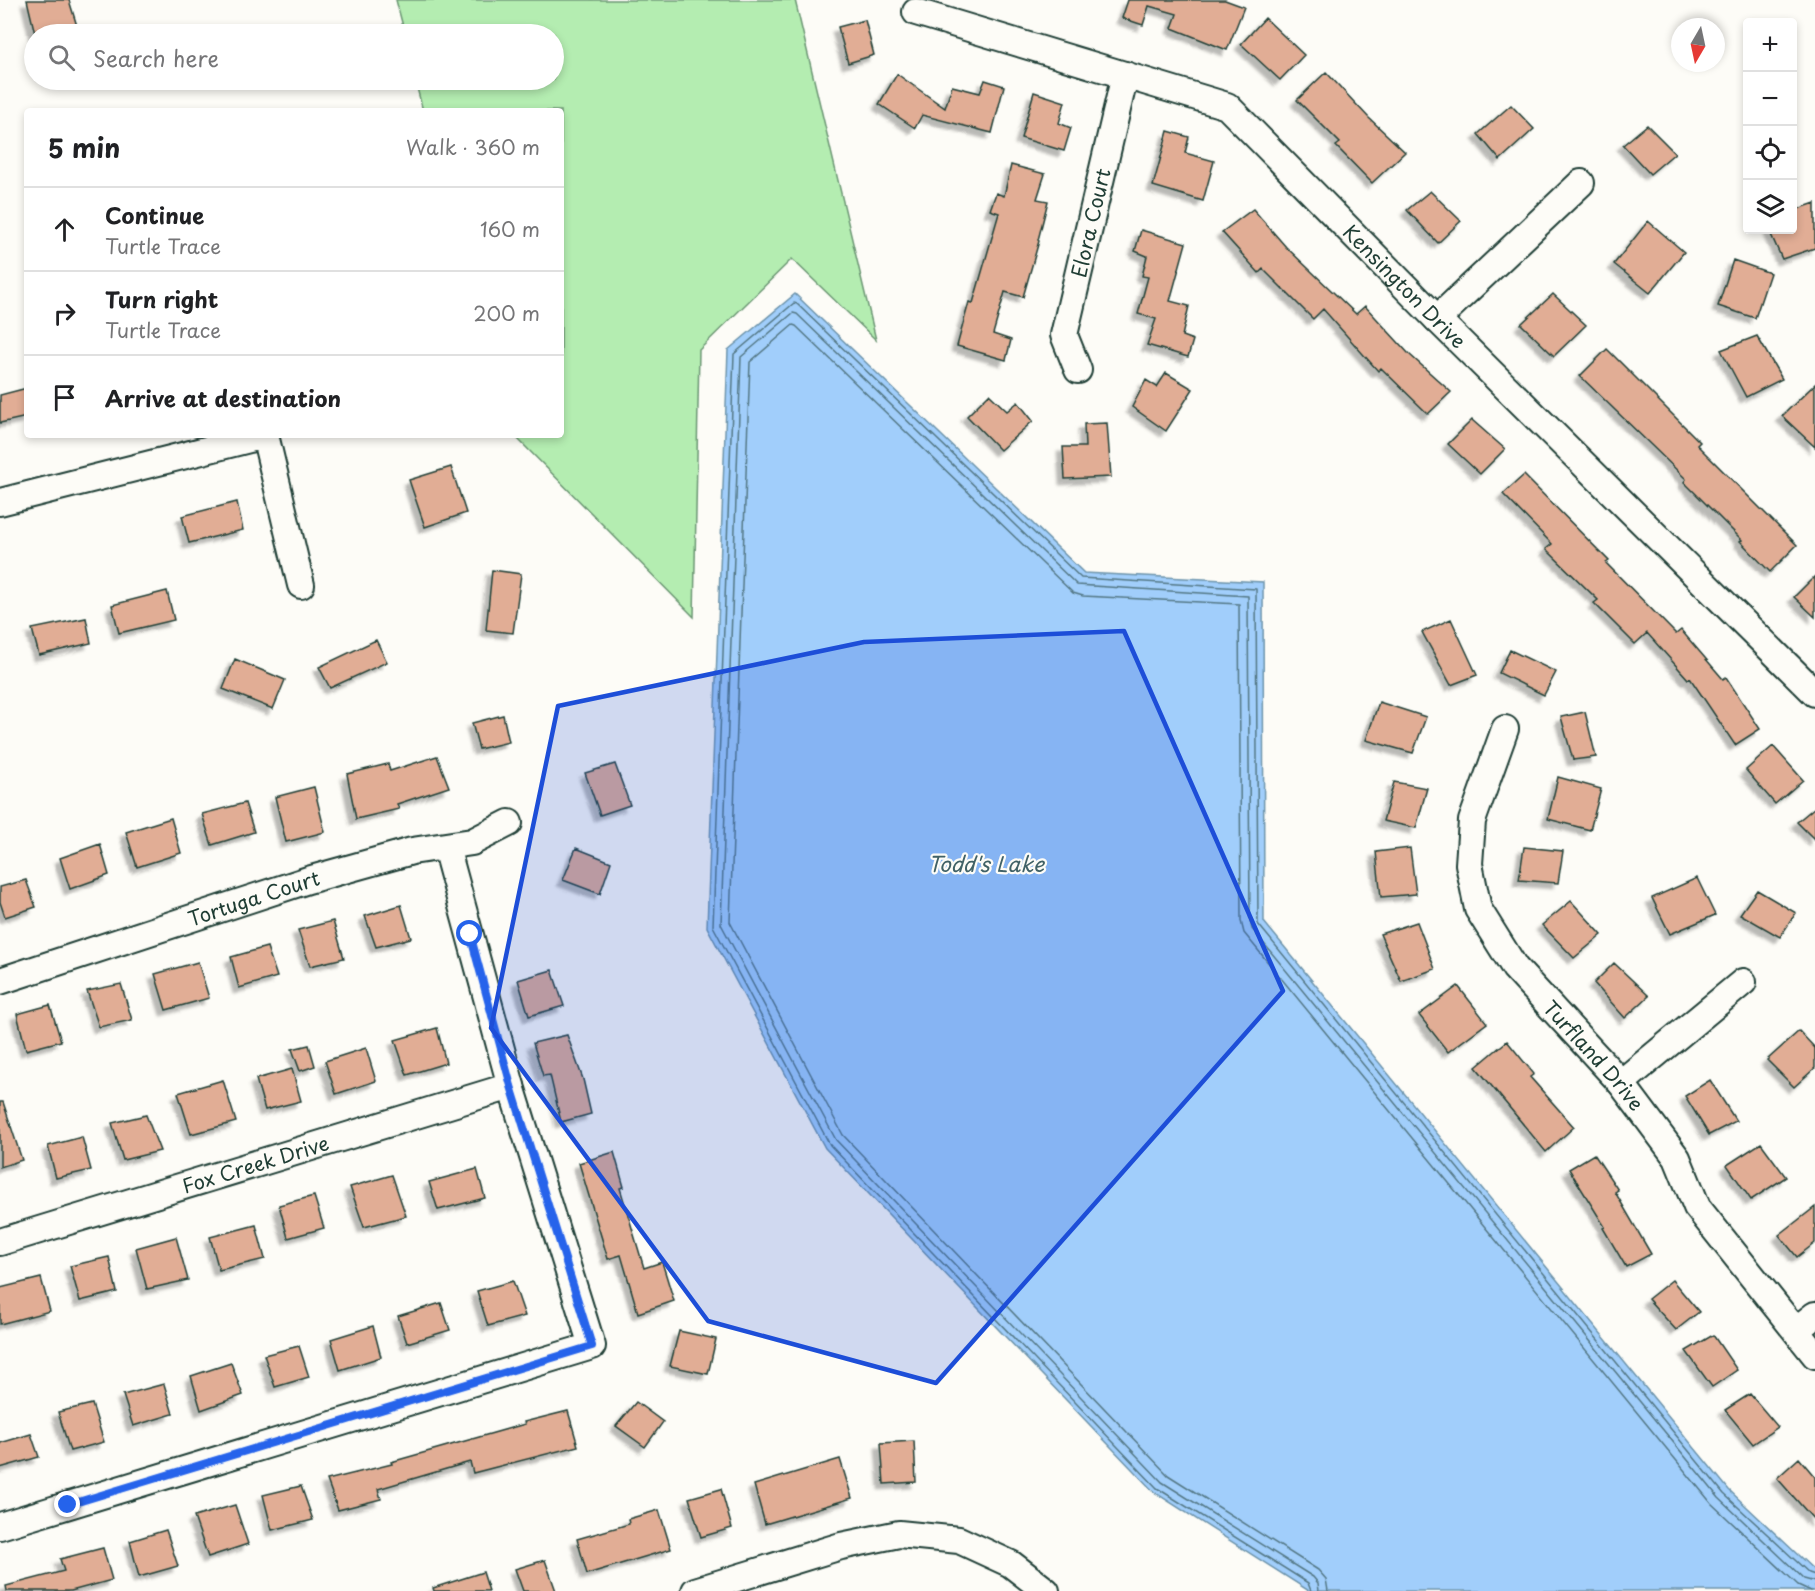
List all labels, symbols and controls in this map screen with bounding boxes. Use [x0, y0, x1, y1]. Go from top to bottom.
north arrow [1671, 18, 1725, 72]
map controls [1743, 18, 1797, 234]
button: + [1743, 18, 1797, 72]
search box [24, 24, 564, 90]
icon: search [45, 41, 78, 74]
text: Search here [93, 41, 219, 74]
button: − [1743, 72, 1797, 126]
button: locate [1743, 126, 1797, 180]
text: 5 min [48, 128, 120, 167]
text: Walk · 360 m [406, 132, 540, 162]
street label: Elora Court [1063, 165, 1118, 280]
button: layers [1743, 180, 1797, 234]
text: Continue [105, 198, 204, 231]
icon: ahead [48, 213, 81, 246]
text: 160 m [480, 214, 540, 244]
street label: Kensington Drive [1336, 217, 1473, 355]
text: Turtle Trace [105, 231, 221, 261]
text: Turn right [105, 282, 218, 315]
icon: right [48, 297, 81, 330]
text: 200 m [473, 298, 540, 328]
text: Turtle Trace [105, 315, 221, 345]
icon: arrive [48, 381, 81, 414]
text: Arrive at destination [105, 381, 341, 414]
water label: Todd's Lake [928, 847, 1046, 879]
street label: Tortuga Court [184, 862, 323, 933]
route start [456, 920, 482, 946]
street label: Turfland Drive [1536, 993, 1651, 1117]
street label: Fox Creek Drive [178, 1128, 332, 1201]
route end [54, 1491, 80, 1517]

